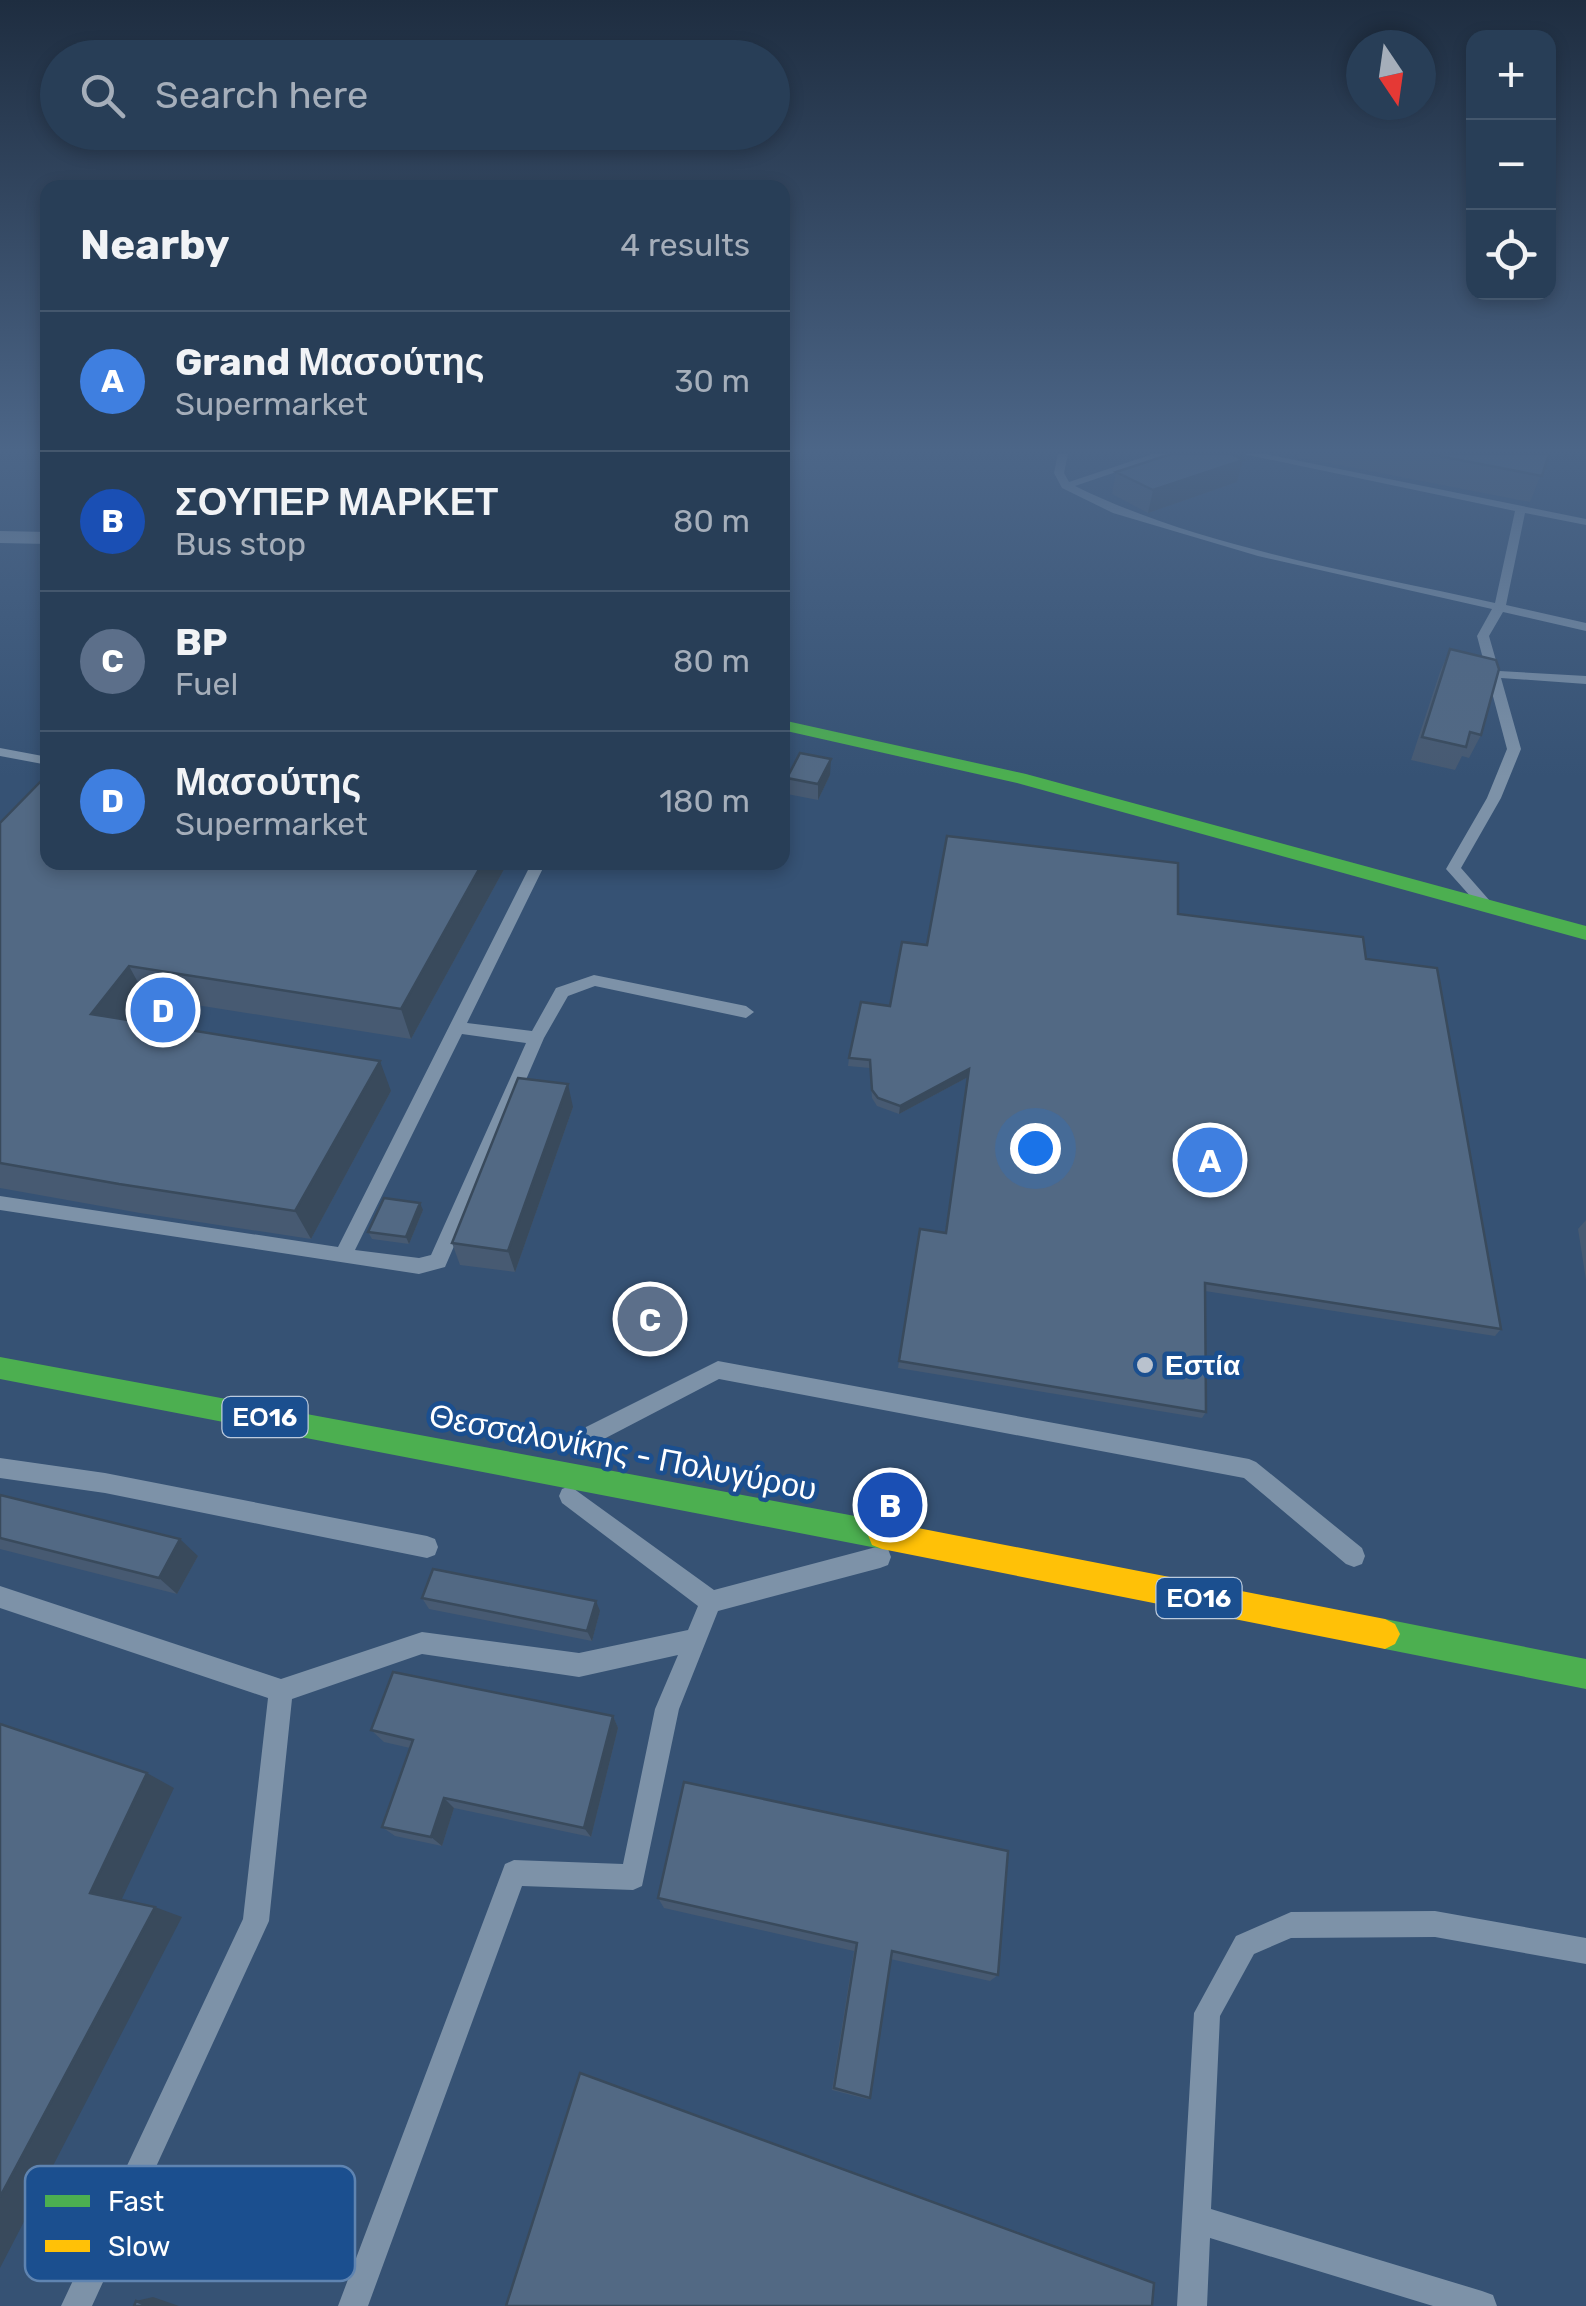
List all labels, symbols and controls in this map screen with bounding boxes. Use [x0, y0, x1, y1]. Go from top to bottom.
north arrow [1346, 30, 1436, 120]
map controls [1466, 30, 1556, 300]
button: + [1466, 30, 1556, 120]
search box [40, 40, 790, 150]
icon: search [75, 68, 130, 123]
text: Search here [155, 72, 368, 118]
button: − [1466, 120, 1556, 210]
button: locate [1466, 210, 1556, 300]
text: Nearby [80, 220, 230, 270]
text: 4 results [620, 226, 750, 264]
text: Grand Μασούτης [175, 339, 484, 385]
text: A [101, 362, 124, 400]
text: 30 m [674, 362, 750, 400]
text: Supermarket [175, 385, 368, 423]
text: ΣΟΥΠΕΡ ΜΑΡΚΕΤ [175, 479, 498, 525]
text: B [101, 502, 124, 540]
text: 80 m [673, 502, 750, 540]
text: Bus stop [175, 525, 306, 563]
text: BP [175, 619, 227, 665]
text: C [101, 642, 124, 680]
text: 80 m [673, 642, 750, 680]
text: Fuel [175, 665, 238, 703]
text: Μασούτης [175, 759, 361, 805]
text: D [101, 782, 124, 820]
text: 180 m [659, 782, 750, 820]
text: Supermarket [175, 805, 368, 843]
pin: D [130, 972, 196, 1048]
pin: A [1178, 1122, 1242, 1198]
your location [1010, 1123, 1061, 1174]
pin: C [618, 1282, 682, 1356]
place label: Εστία [1165, 1349, 1240, 1382]
marker: Εστία [1134, 1354, 1156, 1376]
street label: Θεσσαλονίκης - Πολυγύρου [426, 1396, 820, 1508]
road number: ΕΟ16 [222, 1397, 308, 1437]
pin: B [858, 1468, 922, 1542]
road number: ΕΟ16 [1156, 1578, 1242, 1618]
legend [25, 2166, 355, 2281]
text: Fast [108, 2185, 164, 2218]
text: Slow [108, 2230, 170, 2263]

